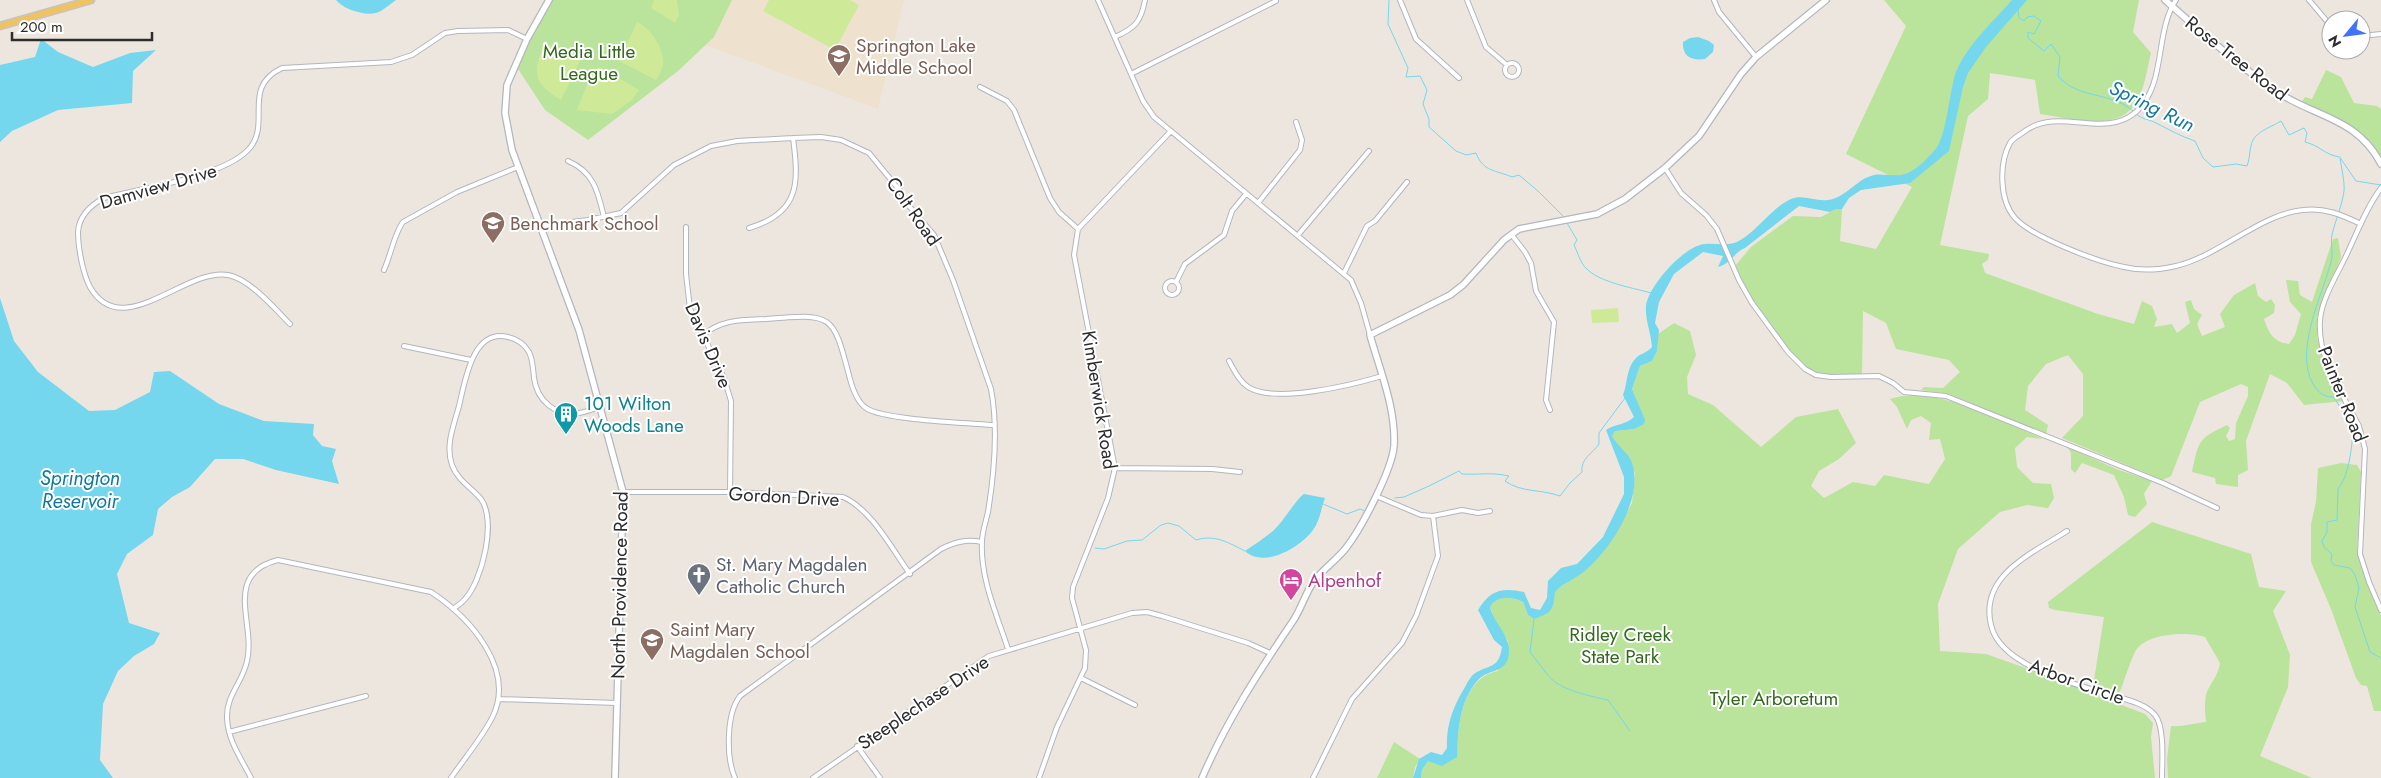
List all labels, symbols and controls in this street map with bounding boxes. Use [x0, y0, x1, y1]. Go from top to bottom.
scale bar [12, 10, 152, 42]
street label: Rose Tree Road [2180, 10, 2294, 107]
north arrow [2321, 10, 2371, 60]
text: 200 m [20, 16, 63, 38]
place label: Springton Lake Middle School [856, 32, 976, 81]
text: N [2323, 32, 2346, 51]
park label: Media Little League [543, 38, 635, 87]
school or university icon: Springton Lake Middle School [826, 43, 852, 77]
water label: Spring Run [2104, 73, 2199, 140]
street label: Damview Drive [97, 157, 220, 216]
street label: Colt Road [880, 171, 947, 251]
school or university icon: Benchmark School [480, 210, 506, 244]
place label: Benchmark School [510, 210, 659, 237]
street label: Davis Drive [678, 298, 739, 392]
street label: Kimberwick Road [1075, 329, 1124, 471]
street label: Painter Road [2311, 342, 2374, 446]
place label: 101 Wilton Woods Lane [584, 390, 684, 439]
building icon: 101 Wilton Woods Lane [553, 401, 579, 435]
water label: Springton Reservoir [40, 464, 120, 516]
street label: Gordon Drive [728, 480, 840, 513]
street label: North Providence Road [604, 491, 635, 679]
place label: St. Mary Magdalen Catholic Church [716, 551, 868, 600]
church icon: St. Mary Magdalen Catholic Church [686, 562, 712, 596]
hotel icon: Alpenhof [1278, 567, 1304, 601]
place label: Alpenhof [1308, 567, 1382, 594]
place label: Saint Mary Magdalen School [670, 616, 810, 665]
park label: Ridley Creek State Park [1569, 621, 1671, 670]
school or university icon: Saint Mary Magdalen School [639, 627, 665, 661]
street label: Steeplechase Drive [852, 648, 994, 756]
street label: Arbor Circle [2025, 652, 2129, 711]
park label: Tyler Arboretum [1710, 685, 1838, 712]

